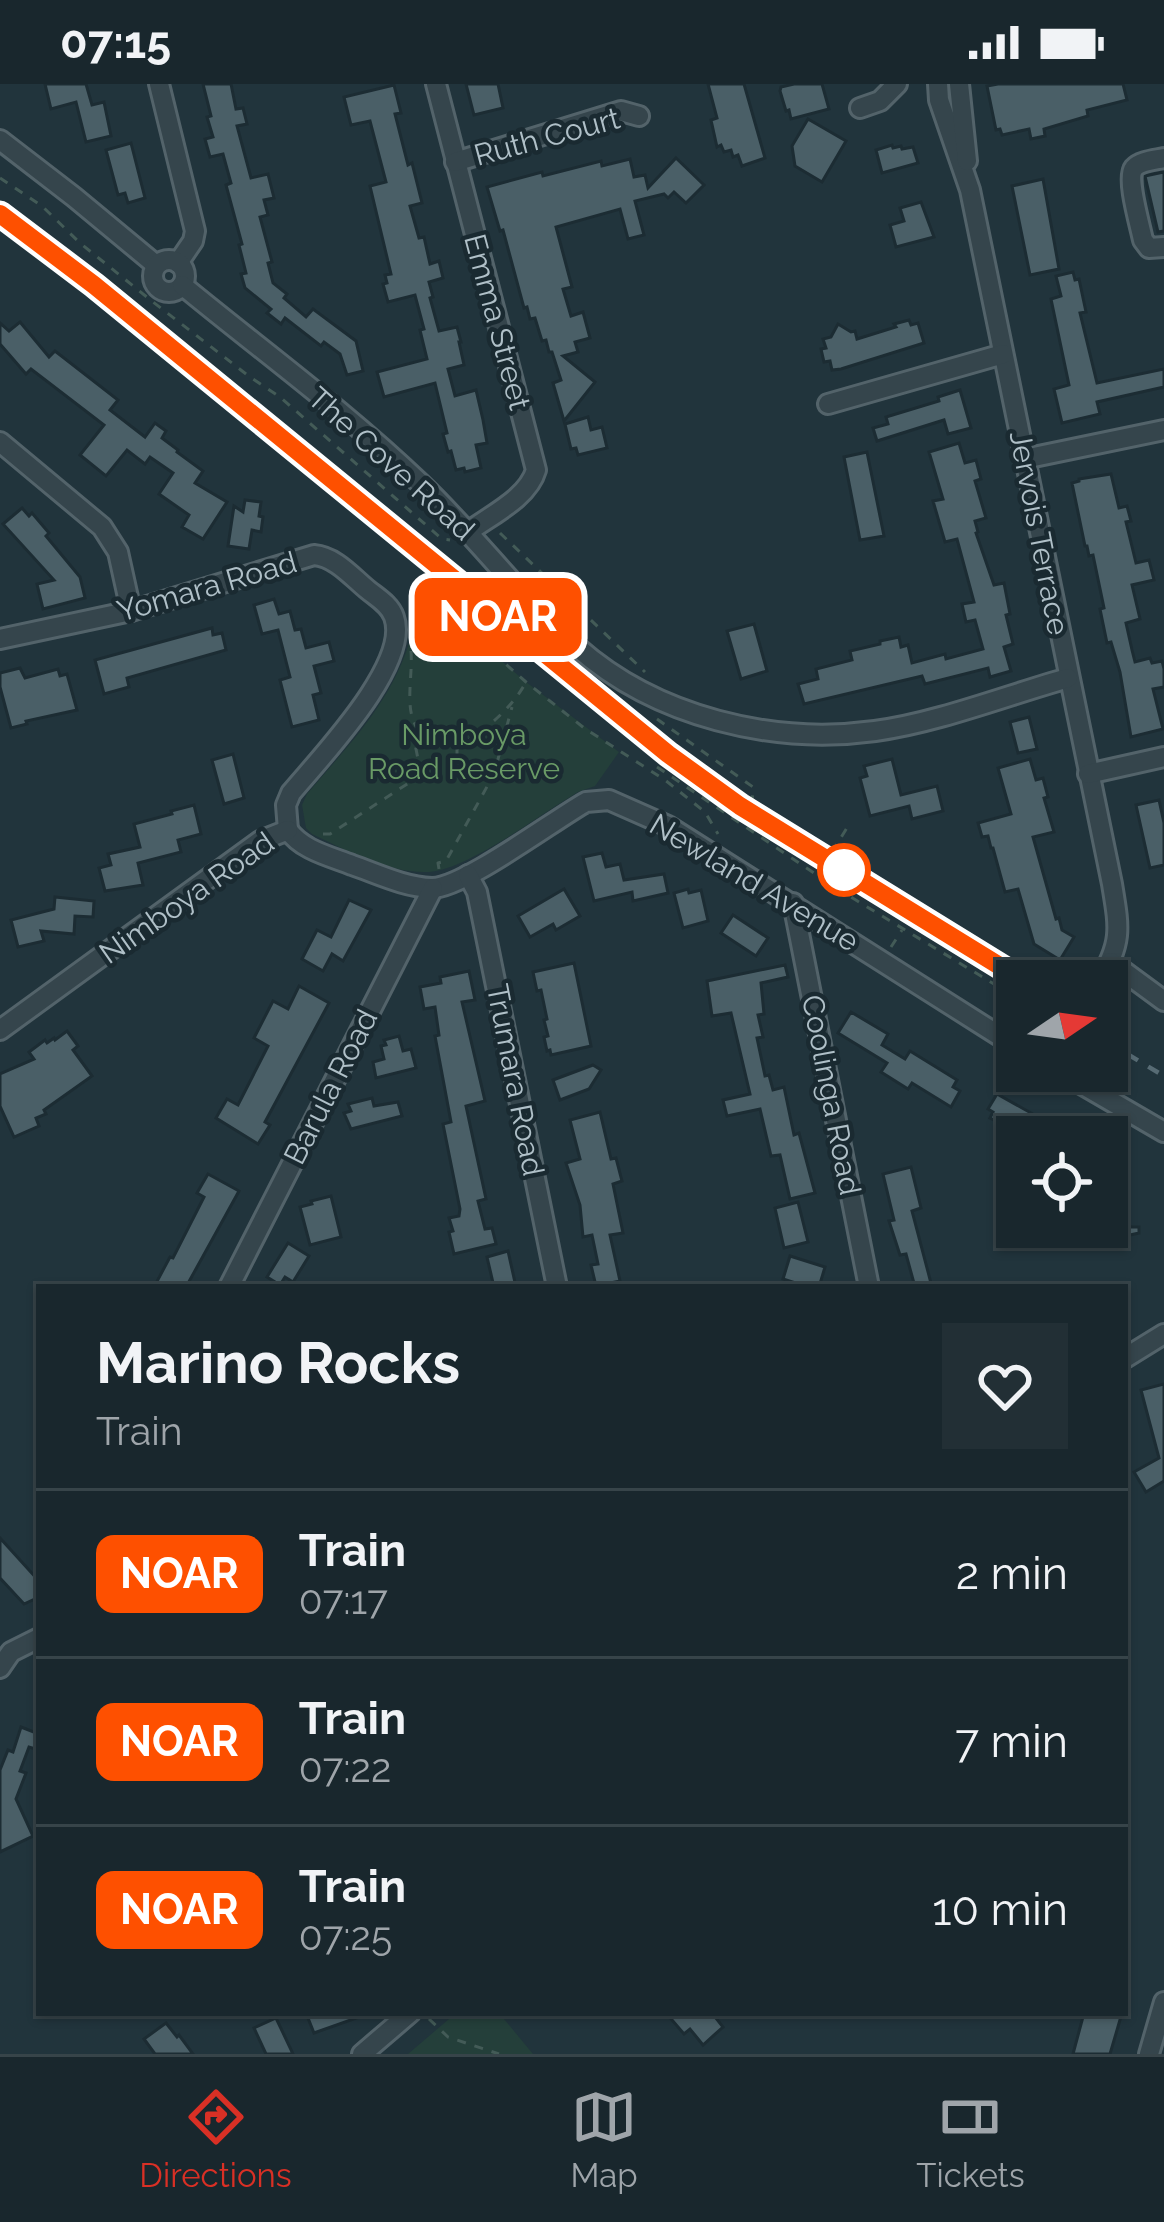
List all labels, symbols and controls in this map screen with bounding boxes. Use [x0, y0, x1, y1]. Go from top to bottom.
text: 07:15 [60, 16, 171, 69]
street label: Ruth Court [470, 100, 623, 173]
street label: Emma Street [457, 230, 538, 414]
street label: The Cove Road [301, 380, 482, 547]
street label: Jervois Terrace [1003, 428, 1076, 638]
street label: Yomara Road [113, 544, 301, 629]
line badge: NOAR [414, 578, 582, 656]
text: NOAR [439, 592, 557, 641]
park label: Nimboya Road Reserve [368, 717, 560, 786]
street label: Newland Avenue [644, 807, 865, 959]
street label: Nimboya Road [93, 824, 281, 971]
unlabelled marker [819, 845, 869, 895]
north arrow [996, 960, 1128, 1092]
map controls [996, 960, 1128, 1248]
street label: Trumara Road [480, 981, 551, 1179]
street label: Coolinga Road [795, 992, 868, 1198]
street label: Barula Road [277, 1004, 384, 1170]
button: locate [996, 1116, 1128, 1248]
button: heart [942, 1323, 1068, 1449]
text: Marino Rocks [96, 1329, 460, 1396]
text: Train [96, 1408, 182, 1454]
text: Train [299, 1524, 406, 1577]
text: 2 min [956, 1547, 1068, 1600]
text: NOAR [120, 1549, 239, 1598]
text: 07:17 [299, 1577, 388, 1623]
text: Train [299, 1692, 406, 1745]
text: 7 min [955, 1715, 1068, 1768]
text: NOAR [120, 1717, 239, 1766]
text: 07:22 [299, 1745, 391, 1791]
text: Train [299, 1860, 406, 1913]
text: 10 min [932, 1883, 1068, 1936]
text: NOAR [120, 1885, 239, 1934]
text: 07:25 [299, 1913, 392, 1959]
tab: Directions [139, 2084, 292, 2195]
tab: Map [570, 2084, 638, 2195]
tab: Tickets [916, 2084, 1025, 2195]

